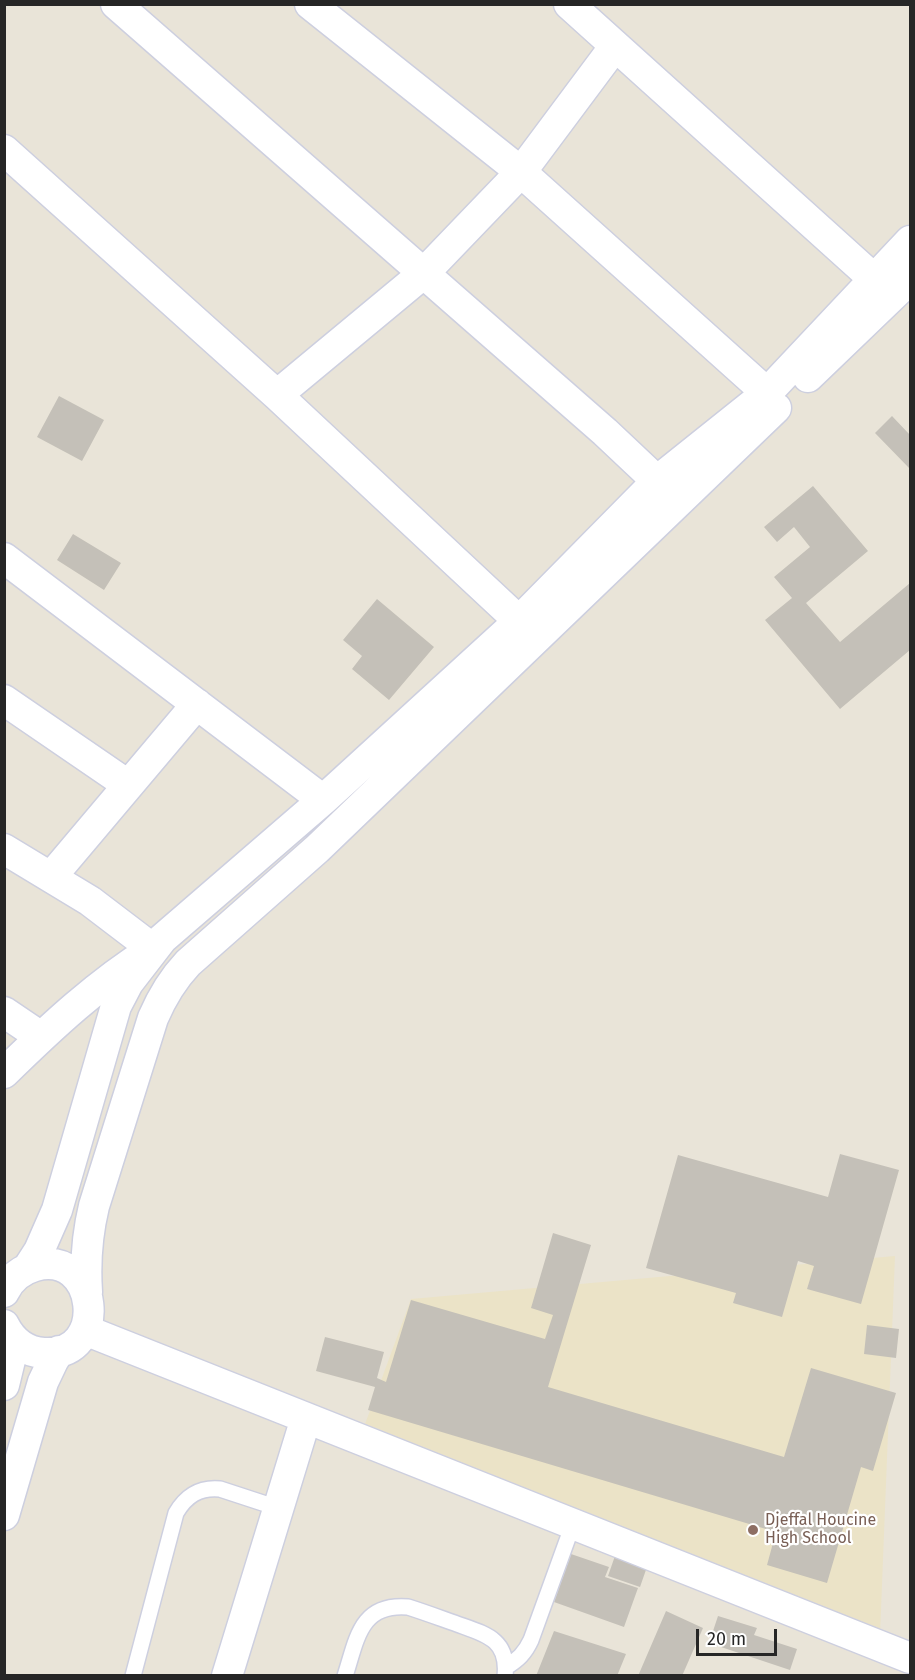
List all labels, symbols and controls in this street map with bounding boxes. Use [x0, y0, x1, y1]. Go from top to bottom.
place label: Djeffal Houcine High School [765, 1511, 876, 1549]
marker: Djeffal Houcine High School [746, 1523, 760, 1537]
scale bar [699, 1617, 780, 1655]
text: 20 m [707, 1628, 746, 1650]

